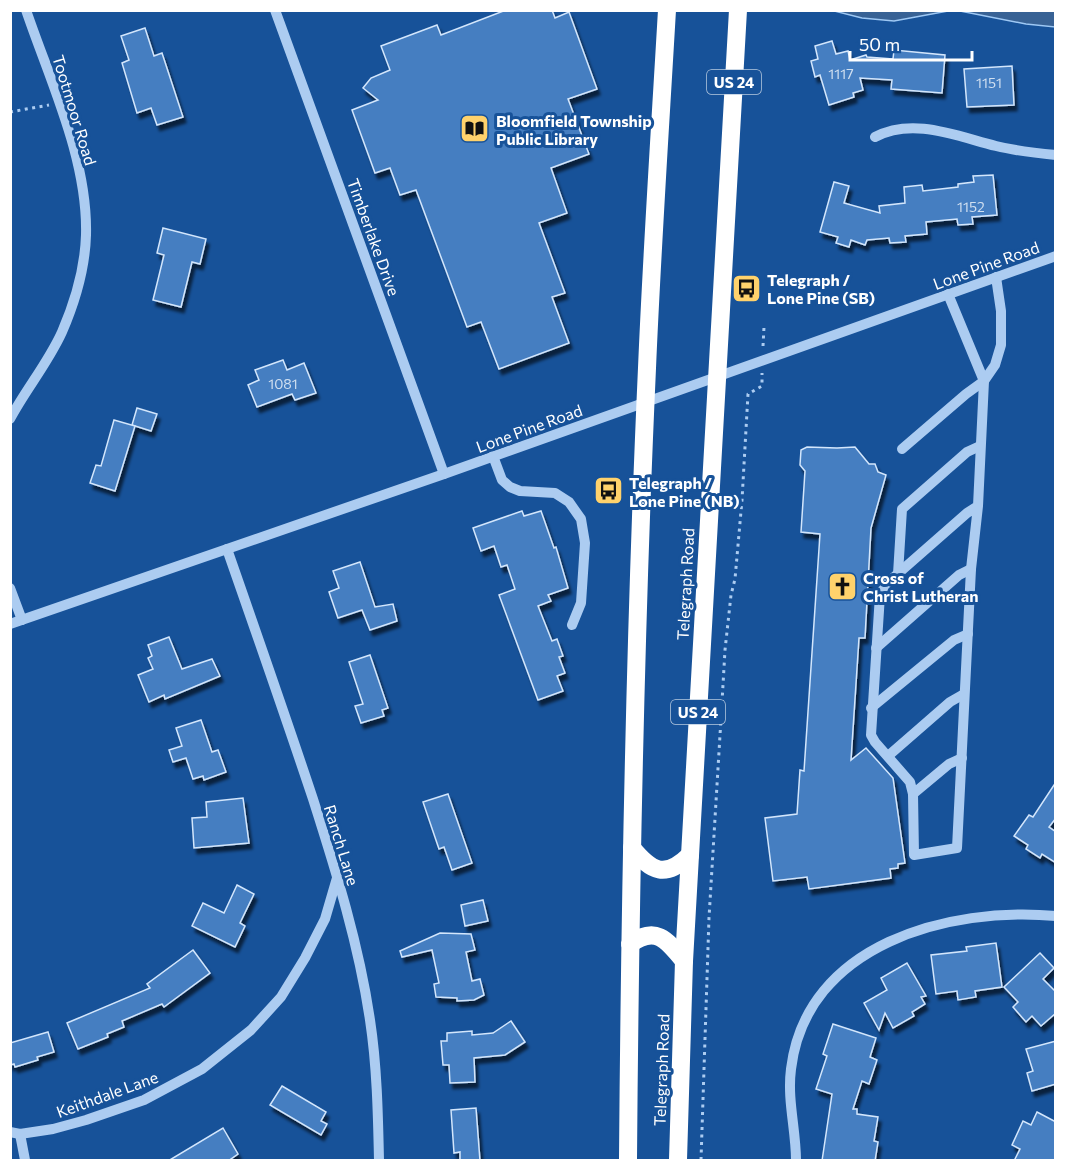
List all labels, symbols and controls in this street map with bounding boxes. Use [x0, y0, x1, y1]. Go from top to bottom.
scale bar [850, 24, 972, 62]
text: 50 m [859, 33, 900, 55]
street label: Tootmoor Road [49, 52, 101, 168]
house number: 1117 [828, 65, 854, 82]
road number: US 24 [707, 70, 761, 94]
house number: 1151 [976, 74, 1002, 91]
place label: Bloomfield Township Public Library [496, 111, 652, 148]
library icon: Bloomfield Township Public Library [459, 113, 491, 145]
street label: Timberlake Drive [344, 176, 404, 298]
house number: 1152 [957, 198, 985, 215]
street label: Lone Pine Road [930, 237, 1042, 293]
place label: Telegraph / Lone Pine (SB) [767, 270, 875, 307]
bus stop icon: Telegraph / Lone Pine (SB) [730, 272, 762, 304]
house number: 1081 [268, 375, 298, 392]
street label: Lone Pine Road [473, 400, 585, 456]
place label: Telegraph / Lone Pine (NB) [629, 473, 739, 510]
bus stop icon: Telegraph / Lone Pine (NB) [592, 475, 624, 507]
street label: Telegraph Road [673, 527, 697, 641]
place label: Cross of Christ Lutheran [863, 568, 978, 605]
church icon: Cross of Christ Lutheran [826, 570, 858, 602]
road number: US 24 [671, 700, 725, 724]
street label: Ranch Lane [321, 802, 363, 888]
street label: Telegraph Road [650, 1014, 672, 1126]
street label: Keithdale Lane [54, 1067, 160, 1121]

